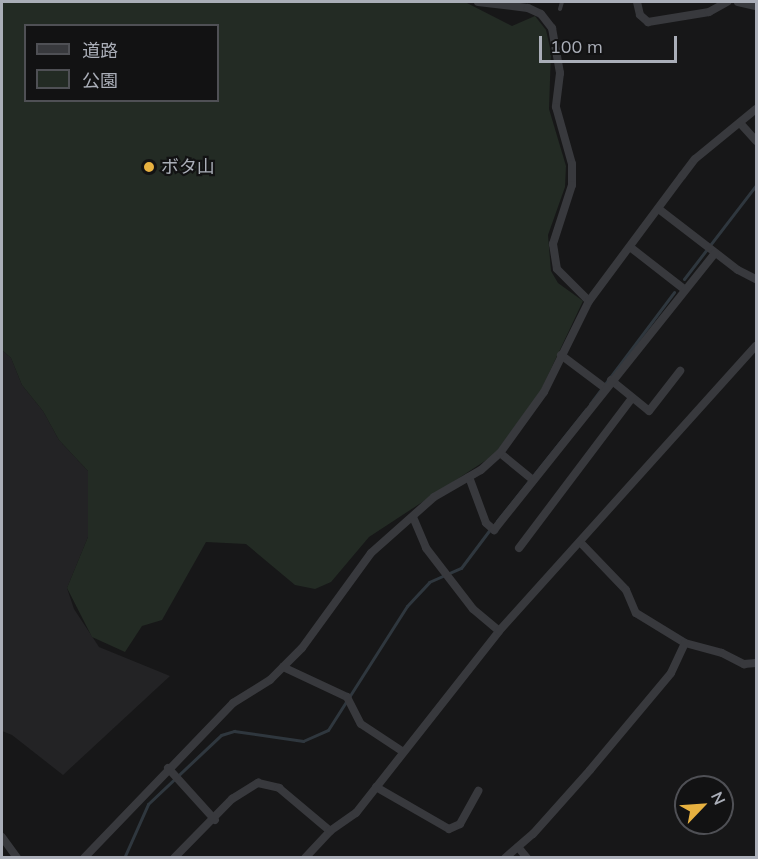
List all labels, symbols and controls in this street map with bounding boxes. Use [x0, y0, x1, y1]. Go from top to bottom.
legend [24, 24, 219, 102]
scale bar [542, 24, 680, 62]
text: 100 m [550, 35, 603, 58]
text: 道路 [82, 39, 118, 62]
text: 公園 [82, 69, 118, 92]
place label: ボタ山 [161, 156, 215, 178]
marker: ボタ山 [142, 160, 156, 174]
north arrow [674, 775, 734, 835]
text: N [707, 789, 730, 808]

